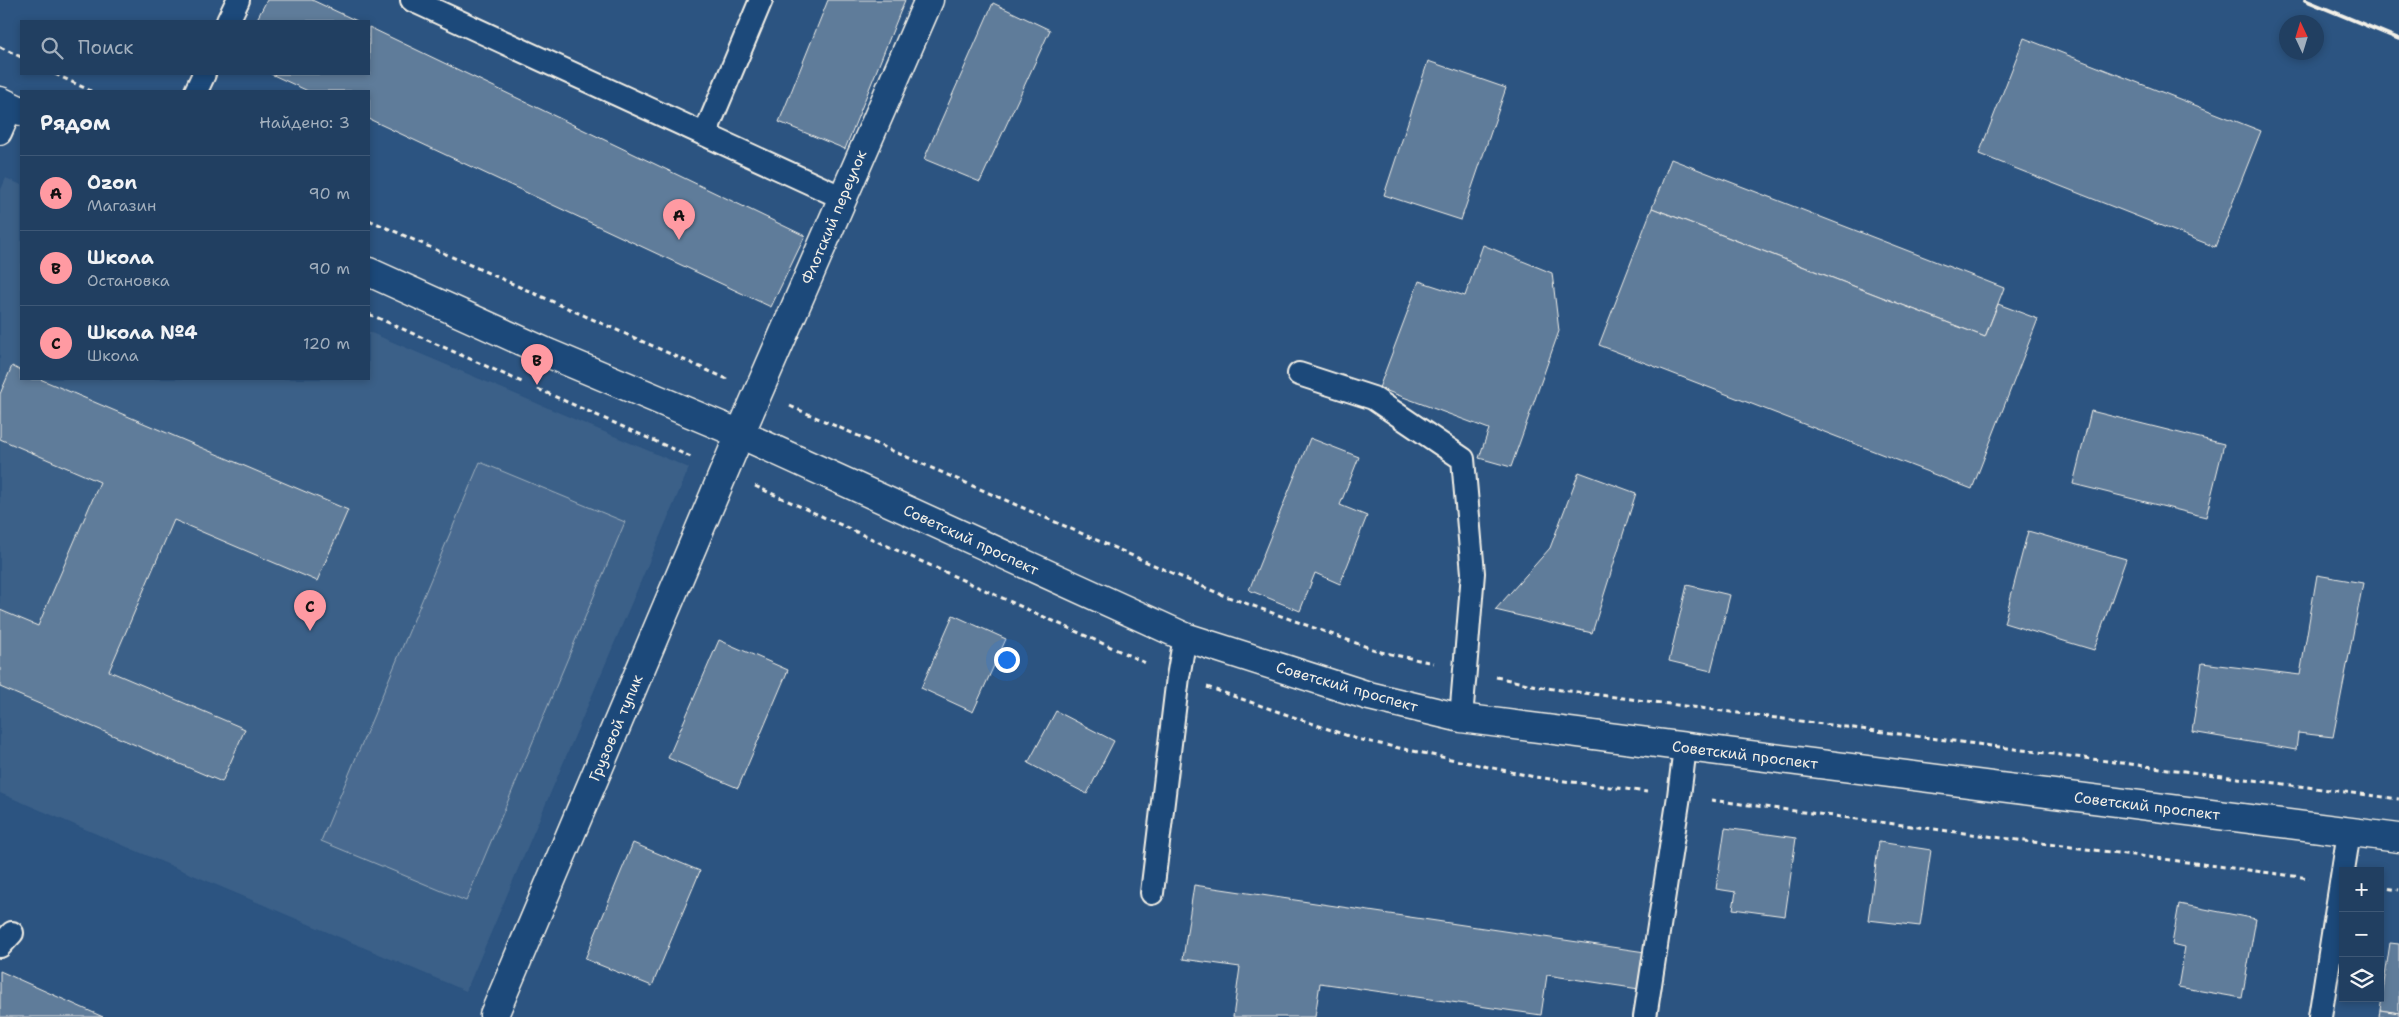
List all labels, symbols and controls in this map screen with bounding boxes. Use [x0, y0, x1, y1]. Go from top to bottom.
north arrow [2279, 15, 2324, 60]
search box [20, 20, 370, 75]
icon: search [38, 34, 66, 62]
text: Поиск [78, 35, 133, 60]
text: Рядом [40, 109, 110, 137]
text: Найдено: 3 [259, 112, 350, 133]
street label: Флотский переулок [797, 147, 871, 287]
text: Ozon [87, 170, 137, 195]
text: A [50, 183, 62, 204]
text: 90 m [309, 183, 350, 204]
text: Магазин [87, 195, 156, 216]
pin: A [663, 199, 695, 240]
text: Школа [87, 245, 154, 270]
text: B [51, 258, 61, 279]
text: 90 m [309, 258, 350, 279]
text: Остановка [87, 270, 170, 291]
text: Школа №4 [87, 320, 198, 345]
text: C [51, 333, 61, 354]
text: 120 m [303, 333, 350, 354]
pin: B [521, 344, 553, 385]
text: Школа [87, 345, 139, 366]
street label: Советский проспект [900, 500, 1042, 580]
pin: C [294, 590, 326, 631]
your location [994, 647, 1020, 673]
street label: Советский проспект [1274, 657, 1421, 717]
street label: Грузовой тупик [585, 672, 647, 784]
street label: Советский проспект [1671, 736, 1819, 774]
street label: Советский проспект [2073, 787, 2221, 825]
map controls [2339, 867, 2384, 1002]
button: + [2339, 867, 2384, 912]
button: − [2339, 912, 2384, 957]
button: layers [2339, 957, 2384, 1002]

